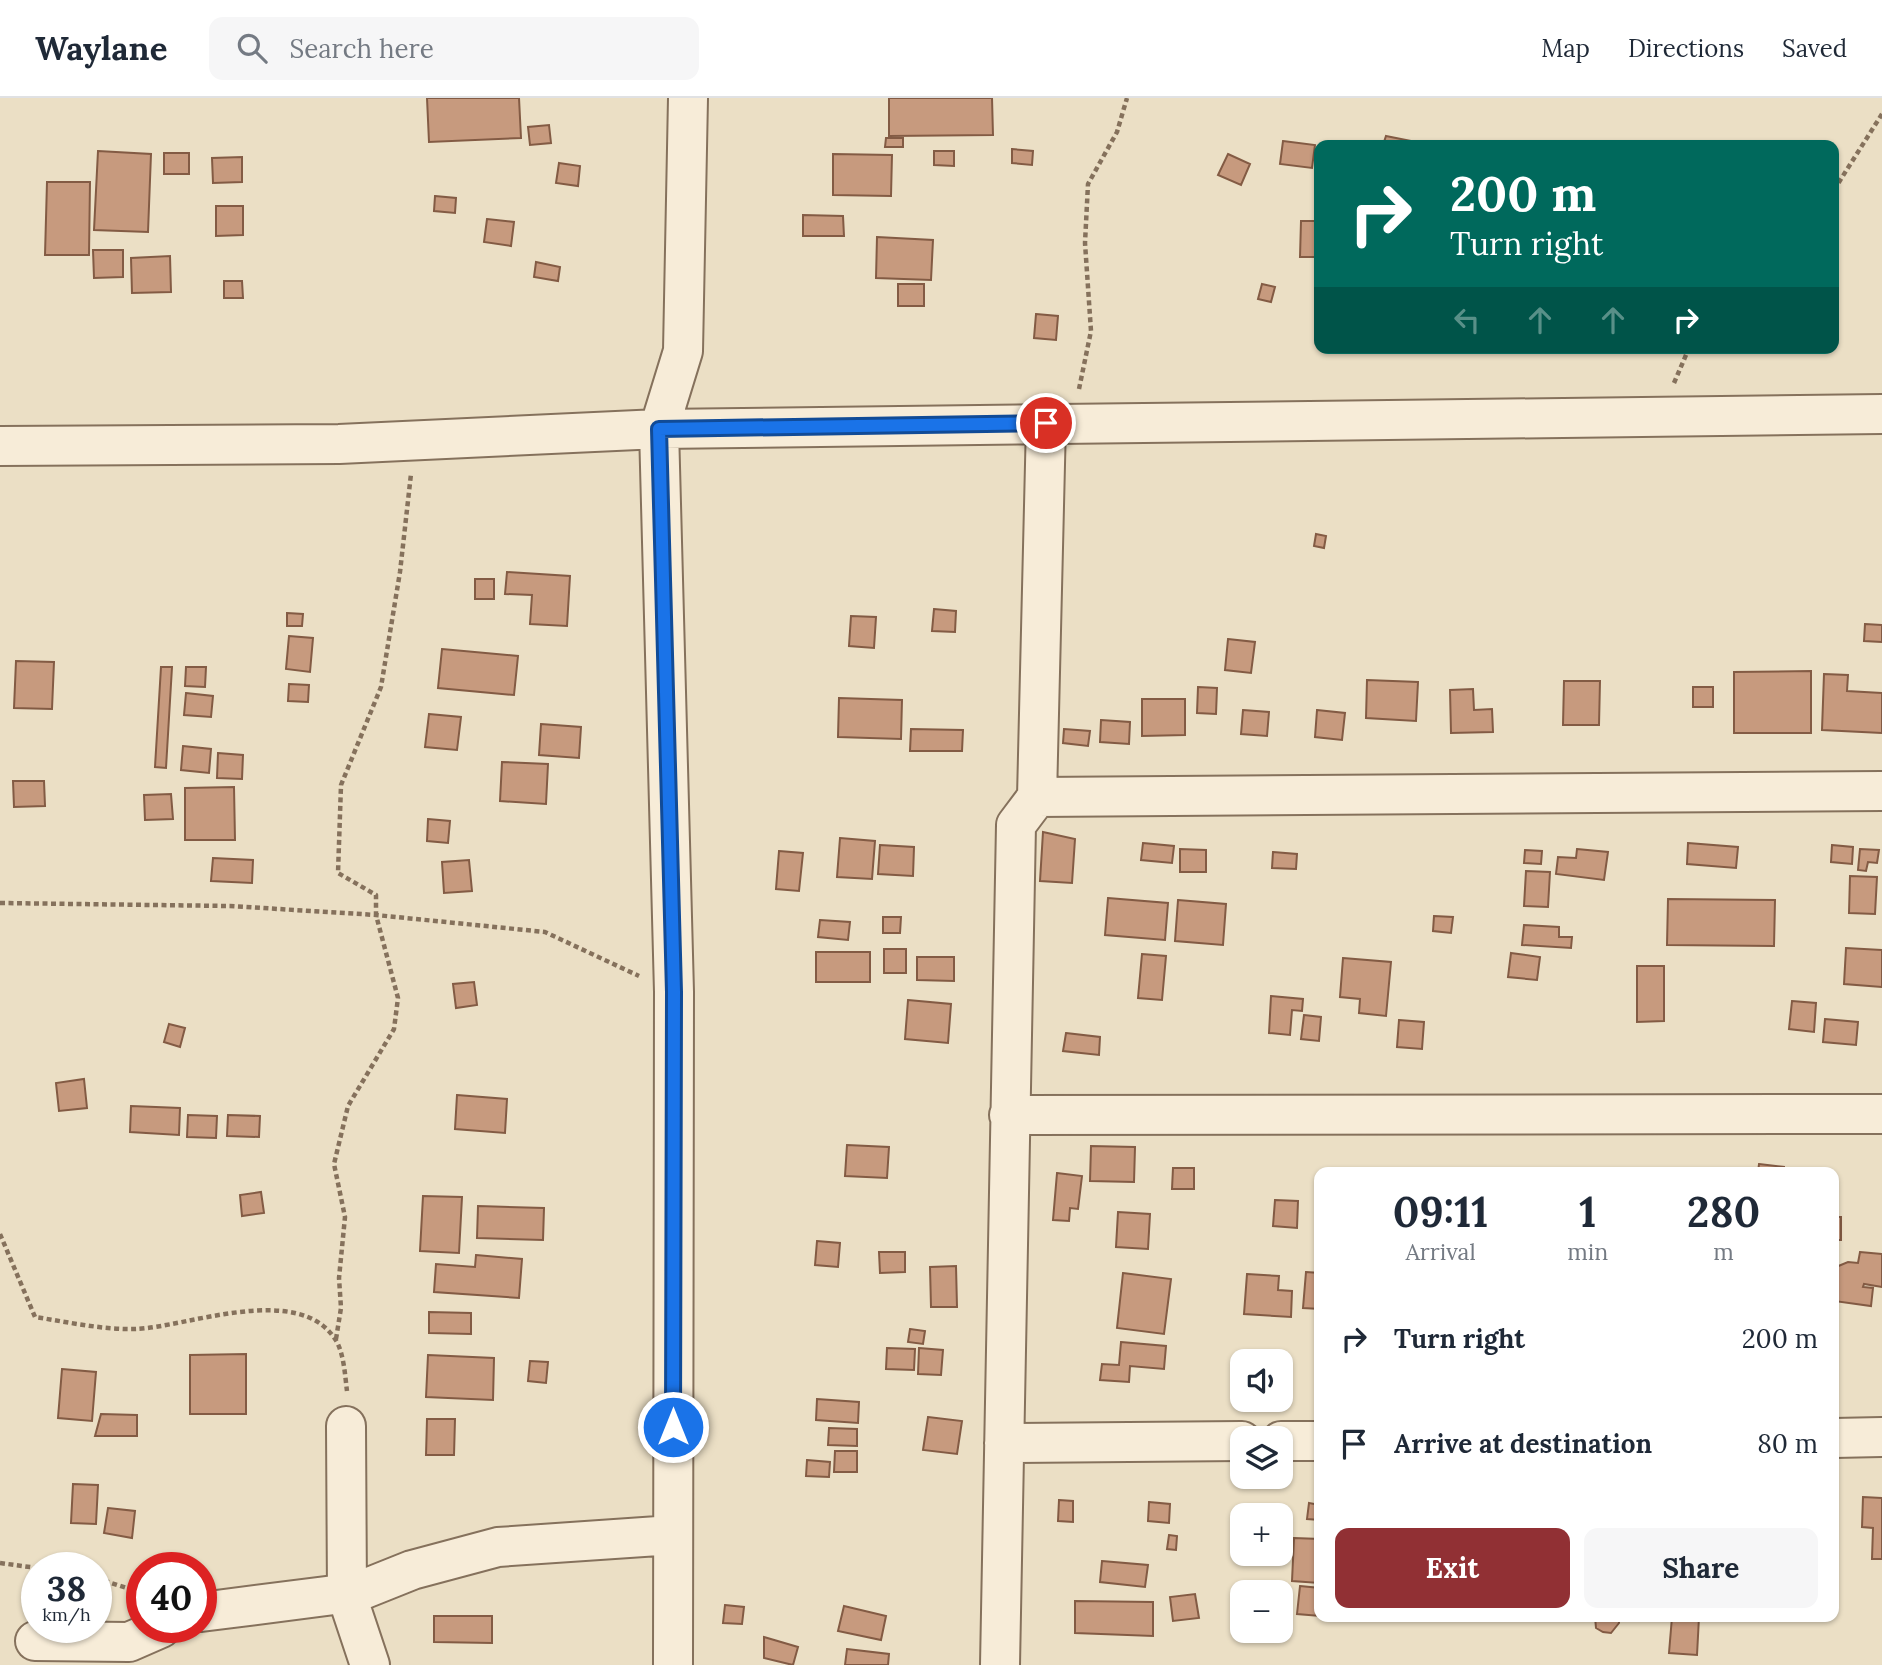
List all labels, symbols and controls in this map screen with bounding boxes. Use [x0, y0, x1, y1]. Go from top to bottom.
search box [209, 17, 699, 80]
text: Waylane [35, 27, 167, 69]
icon: search [233, 29, 271, 67]
text: Search here [289, 32, 434, 65]
text: Map [1541, 33, 1590, 64]
text: Directions [1628, 33, 1744, 64]
text: Saved [1782, 33, 1847, 64]
text: 200 m [1450, 162, 1596, 224]
icon: right [1335, 168, 1426, 259]
text: Turn right [1450, 223, 1603, 264]
icon: left [1448, 301, 1486, 339]
icon: ahead [1521, 301, 1559, 339]
icon: ahead [1594, 301, 1632, 339]
icon: right [1667, 301, 1705, 339]
pin [1016, 393, 1076, 453]
icon: arrive [1027, 404, 1065, 442]
text: 09:11 [1393, 1185, 1488, 1239]
text: 1 [1579, 1185, 1596, 1239]
text: 280 [1687, 1185, 1760, 1239]
text: Arrival [1405, 1237, 1476, 1266]
text: min [1567, 1237, 1608, 1266]
text: m [1713, 1237, 1734, 1266]
icon: right [1335, 1320, 1373, 1358]
text: Turn right [1394, 1322, 1525, 1355]
text: 200 m [1742, 1322, 1818, 1355]
map controls [1230, 1349, 1293, 1643]
button: sound [1230, 1349, 1293, 1412]
position arrow [636, 1390, 710, 1464]
icon: arrive [1335, 1425, 1373, 1463]
button: layers [1230, 1426, 1293, 1489]
text: Arrive at destination [1394, 1427, 1652, 1460]
text: 80 m [1757, 1427, 1818, 1460]
button: + [1230, 1503, 1293, 1566]
button: Exit [1335, 1528, 1570, 1608]
button: Share [1584, 1528, 1818, 1608]
speed limit sign: 40 [126, 1552, 217, 1643]
text: 38 [47, 1566, 86, 1611]
button: − [1230, 1580, 1293, 1643]
text: km/h [42, 1603, 91, 1626]

